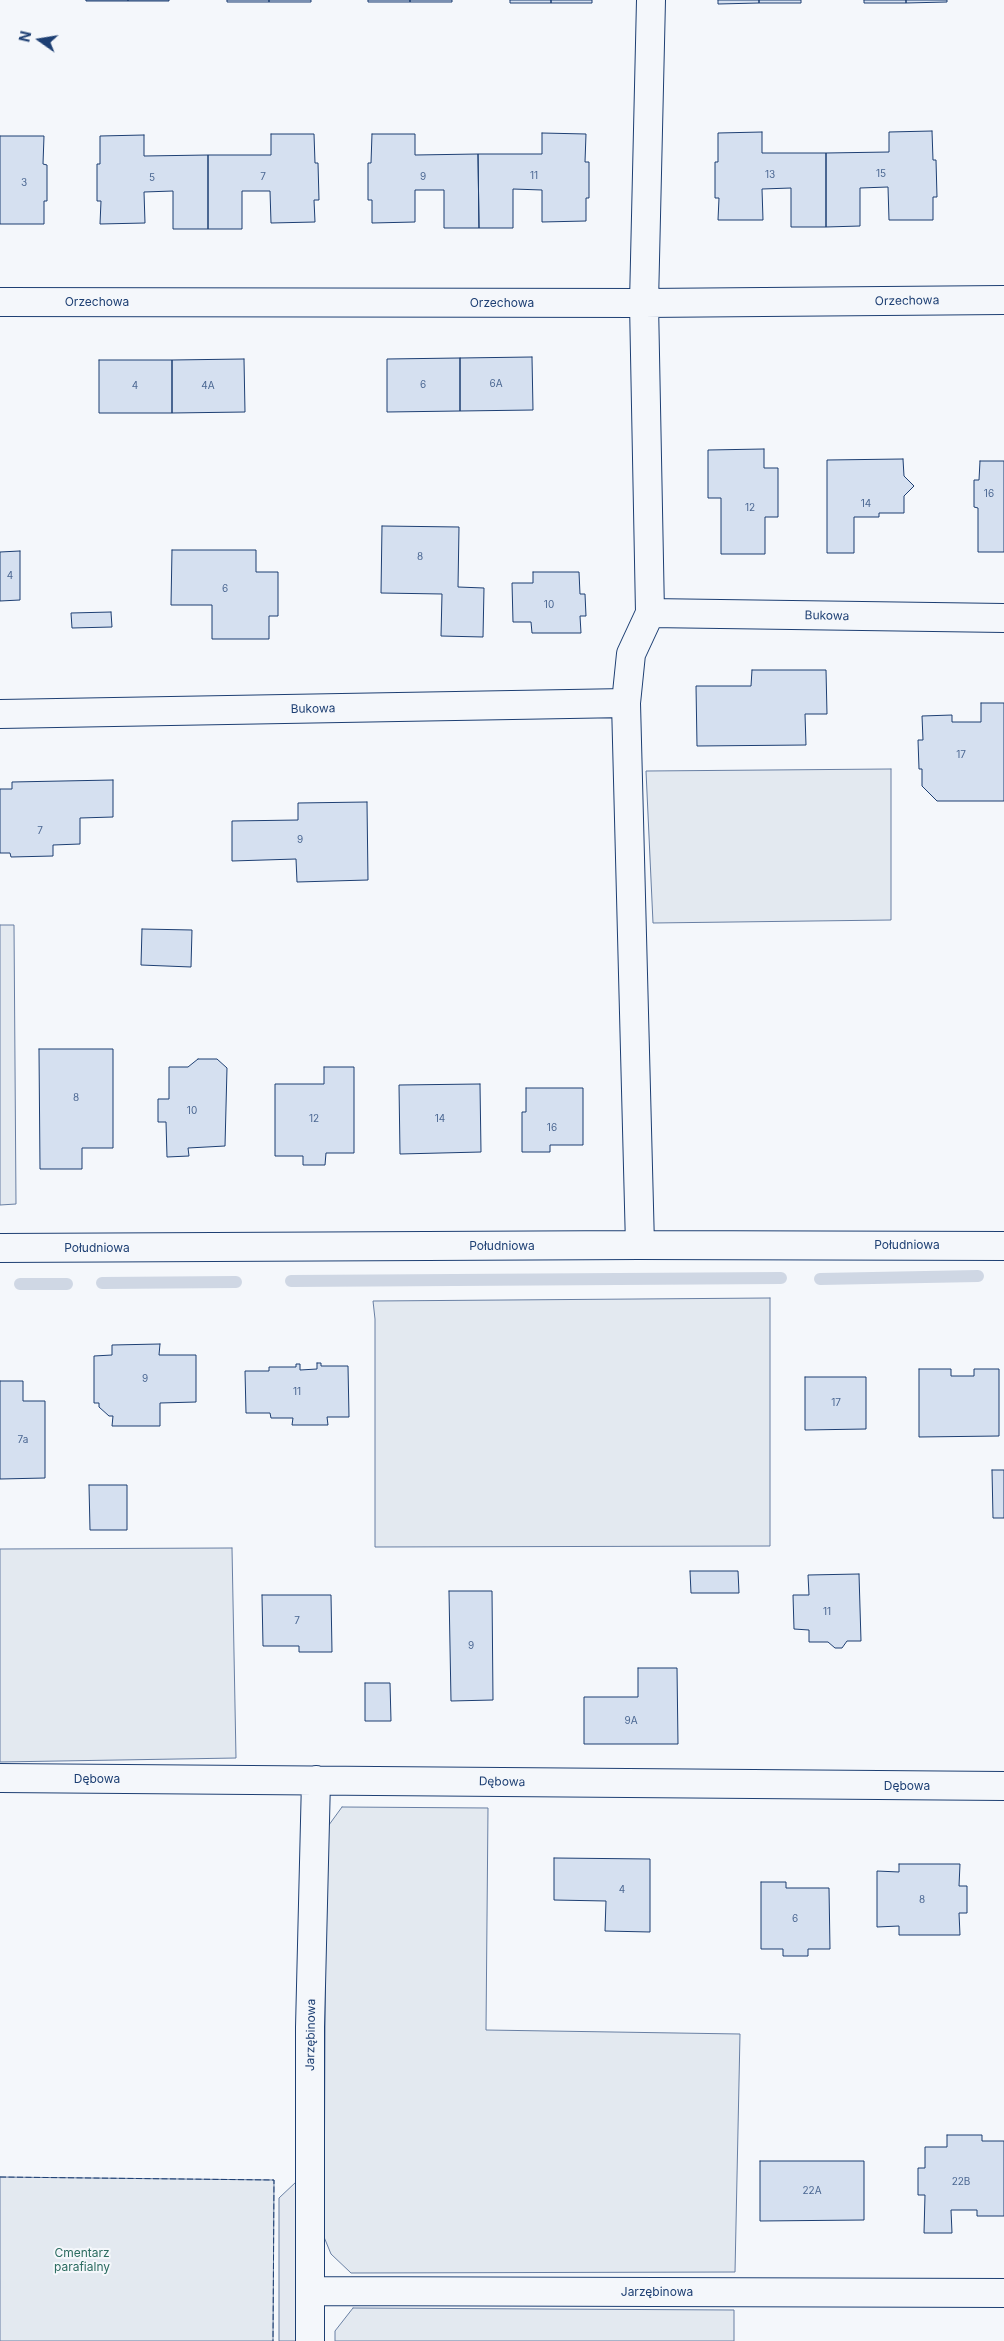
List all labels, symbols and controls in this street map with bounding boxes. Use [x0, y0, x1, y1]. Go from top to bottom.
north arrow [15, 15, 65, 65]
text: N [15, 29, 34, 44]
house number: 15 [876, 168, 886, 180]
house number: 13 [765, 169, 775, 181]
house number: 11 [530, 170, 538, 182]
house number: 7 [260, 171, 266, 183]
house number: 9 [420, 171, 426, 183]
house number: 5 [149, 172, 155, 184]
house number: 3 [21, 177, 27, 189]
street label: Orzechowa [875, 293, 939, 309]
street label: Orzechowa [65, 295, 129, 309]
street label: Orzechowa [470, 296, 534, 310]
house number: 6A [489, 378, 503, 390]
house number: 6 [420, 379, 426, 391]
house number: 4 [132, 380, 138, 392]
house number: 4A [201, 380, 215, 392]
house number: 16 [984, 488, 994, 500]
house number: 14 [861, 498, 871, 510]
house number: 12 [745, 502, 755, 514]
house number: 8 [417, 551, 423, 563]
house number: 4 [7, 570, 13, 582]
house number: 6 [222, 583, 228, 595]
house number: 10 [544, 599, 554, 611]
street label: Bukowa [804, 608, 850, 624]
street label: Bukowa [290, 701, 336, 717]
house number: 17 [956, 749, 966, 761]
house number: 7 [37, 825, 43, 837]
house number: 9 [297, 834, 303, 846]
house number: 8 [73, 1092, 79, 1104]
house number: 10 [187, 1105, 197, 1117]
house number: 12 [309, 1113, 319, 1125]
house number: 14 [435, 1113, 445, 1125]
house number: 16 [547, 1122, 557, 1134]
street label: Południowa [874, 1238, 940, 1252]
street label: Południowa [469, 1239, 535, 1253]
street label: Południowa [64, 1241, 130, 1255]
house number: 9 [142, 1373, 148, 1385]
house number: 11 [293, 1386, 301, 1398]
house number: 17 [831, 1397, 841, 1409]
house number: 7a [18, 1434, 28, 1446]
house number: 11 [823, 1606, 831, 1618]
house number: 7 [294, 1615, 300, 1627]
house number: 9 [468, 1640, 474, 1652]
house number: 9A [624, 1715, 638, 1727]
street label: Dębowa [74, 1772, 120, 1786]
street label: Dębowa [479, 1774, 525, 1790]
street label: Dębowa [884, 1779, 930, 1793]
house number: 4 [619, 1884, 625, 1896]
house number: 8 [919, 1894, 925, 1906]
house number: 6 [792, 1913, 798, 1925]
street label: Jarzębinowa [303, 1999, 319, 2071]
house number: 22B [952, 2176, 970, 2188]
house number: 22A [802, 2185, 822, 2197]
park label: Cmentarz parafialny [54, 2246, 110, 2274]
street label: Jarzębinowa [621, 2285, 693, 2299]

